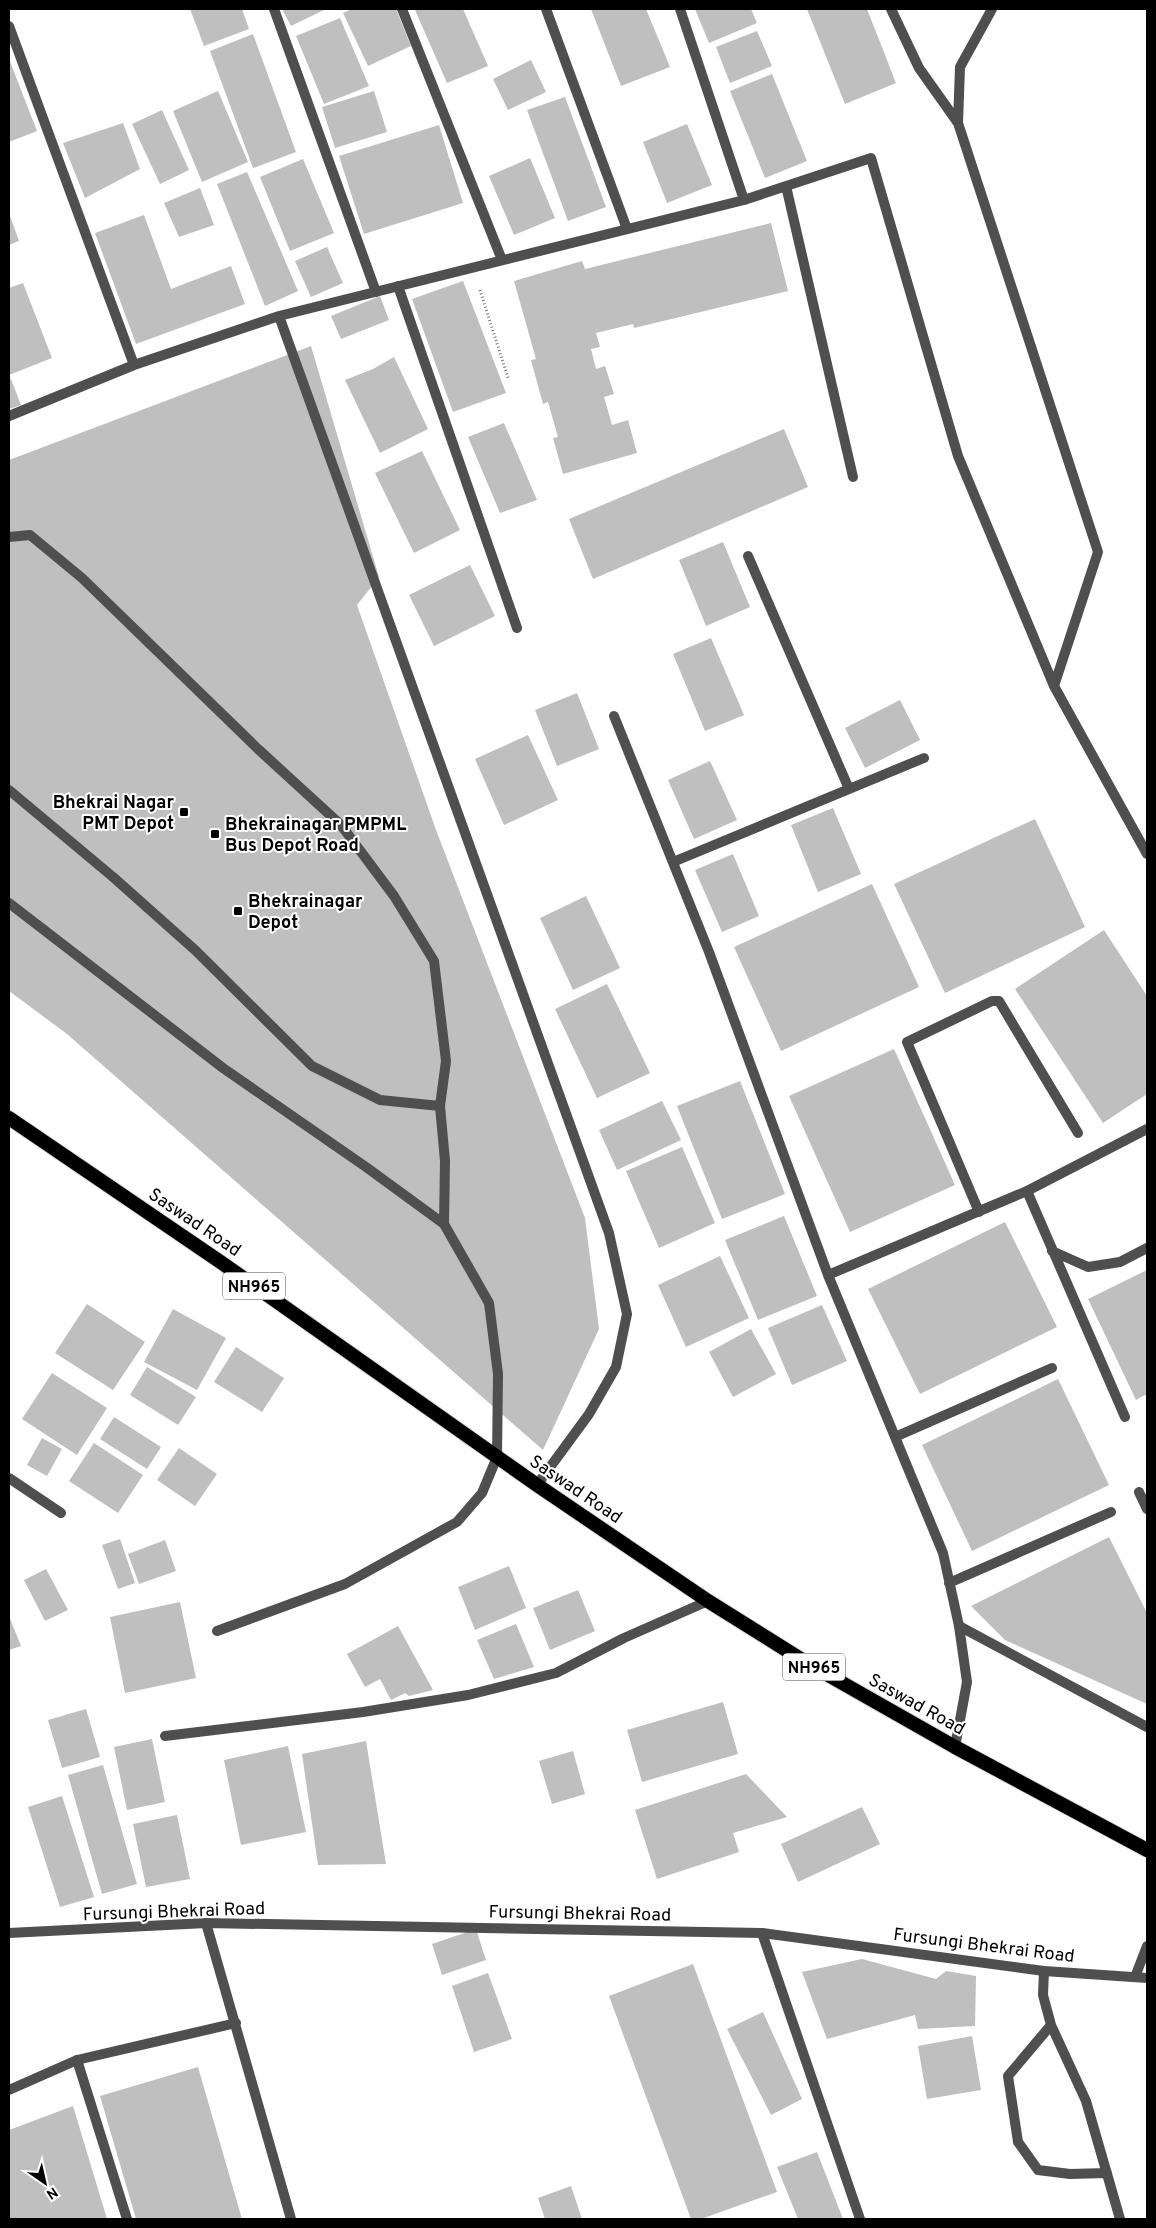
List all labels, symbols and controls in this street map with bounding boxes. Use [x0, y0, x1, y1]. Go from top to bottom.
place label: Bhekrai Nagar PMT Depot [53, 792, 174, 836]
marker: Bhekrai Nagar PMT Depot [178, 806, 190, 818]
place label: Bhekrainagar PMPML Bus Depot Road [225, 814, 406, 858]
marker: Bhekrainagar PMPML Bus Depot Road [209, 828, 221, 840]
place label: Bhekrainagar Depot [248, 891, 363, 935]
marker: Bhekrainagar Depot [232, 905, 244, 917]
street label: Saswad Road [143, 1184, 245, 1263]
road number: NH965 [223, 1272, 285, 1300]
street label: Saswad Road [524, 1451, 626, 1530]
road number: NH965 [783, 1654, 845, 1680]
street label: Saswad Road [864, 1669, 969, 1741]
street label: Fursungi Bhekrai Road [82, 1898, 266, 1927]
street label: Fursungi Bhekrai Road [488, 1901, 671, 1928]
street label: Fursungi Bhekrai Road [892, 1924, 1076, 1969]
north arrow [20, 2158, 70, 2208]
text: N [43, 2183, 60, 2202]

